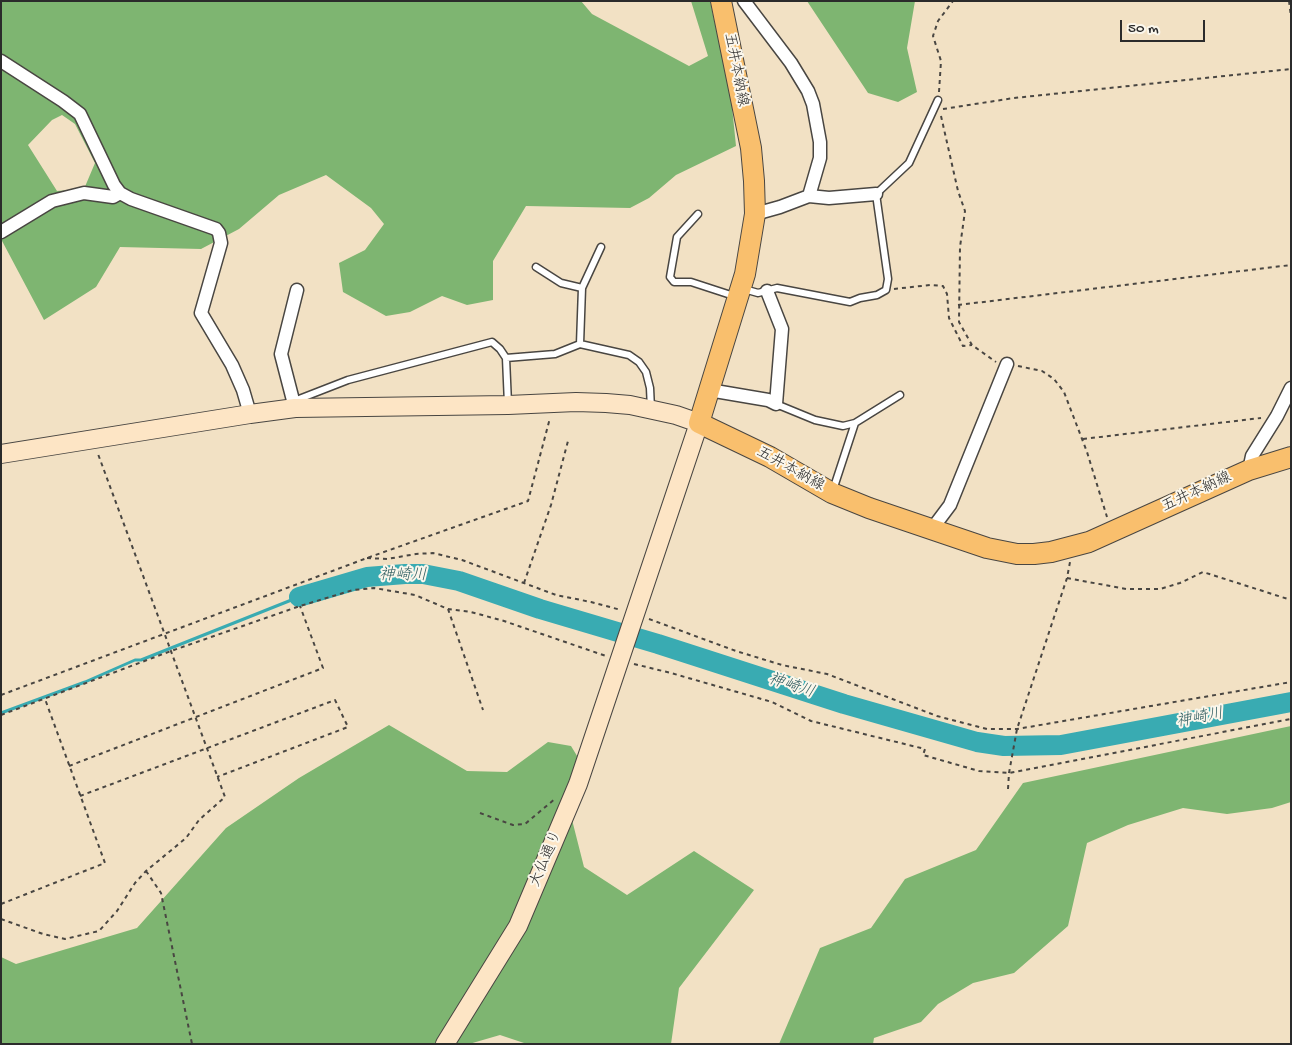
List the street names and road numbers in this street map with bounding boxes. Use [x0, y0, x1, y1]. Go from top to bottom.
street label: 五井本納線 [719, 31, 751, 109]
street label: 五井本納線 [753, 444, 827, 496]
street label: 五井本納線 [1159, 469, 1235, 517]
street label: 大仏通り [527, 828, 567, 890]

